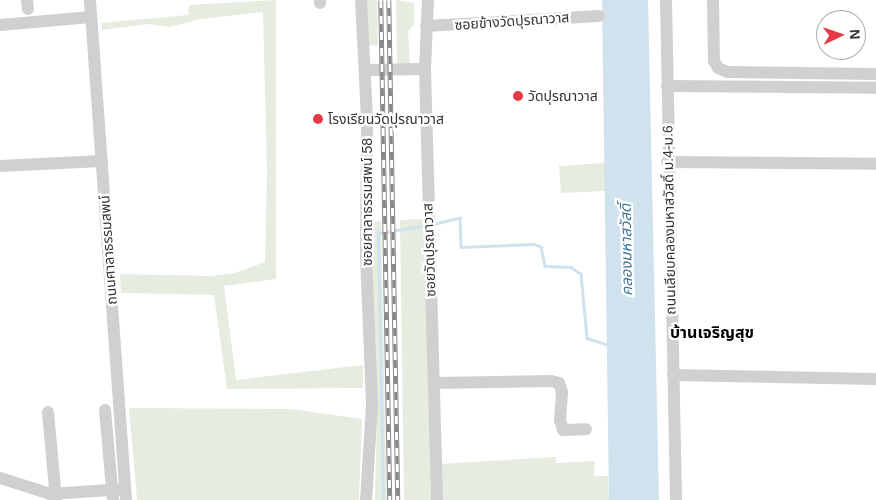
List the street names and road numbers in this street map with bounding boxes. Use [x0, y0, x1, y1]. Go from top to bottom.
street label: ซอยข้างวัดปุรณาวาส [454, 9, 570, 33]
street label: ถนนเลียบคลองมหาสวัสดิ์ ม.4-ม.6 [659, 125, 679, 315]
street label: ซอยศาลาธรรมสพน์ 58 [359, 138, 375, 266]
street label: ถนนศาลาธรรมสพน์ [96, 195, 120, 305]
street label: ซอยวัดปุรณาวาส [419, 203, 439, 297]

